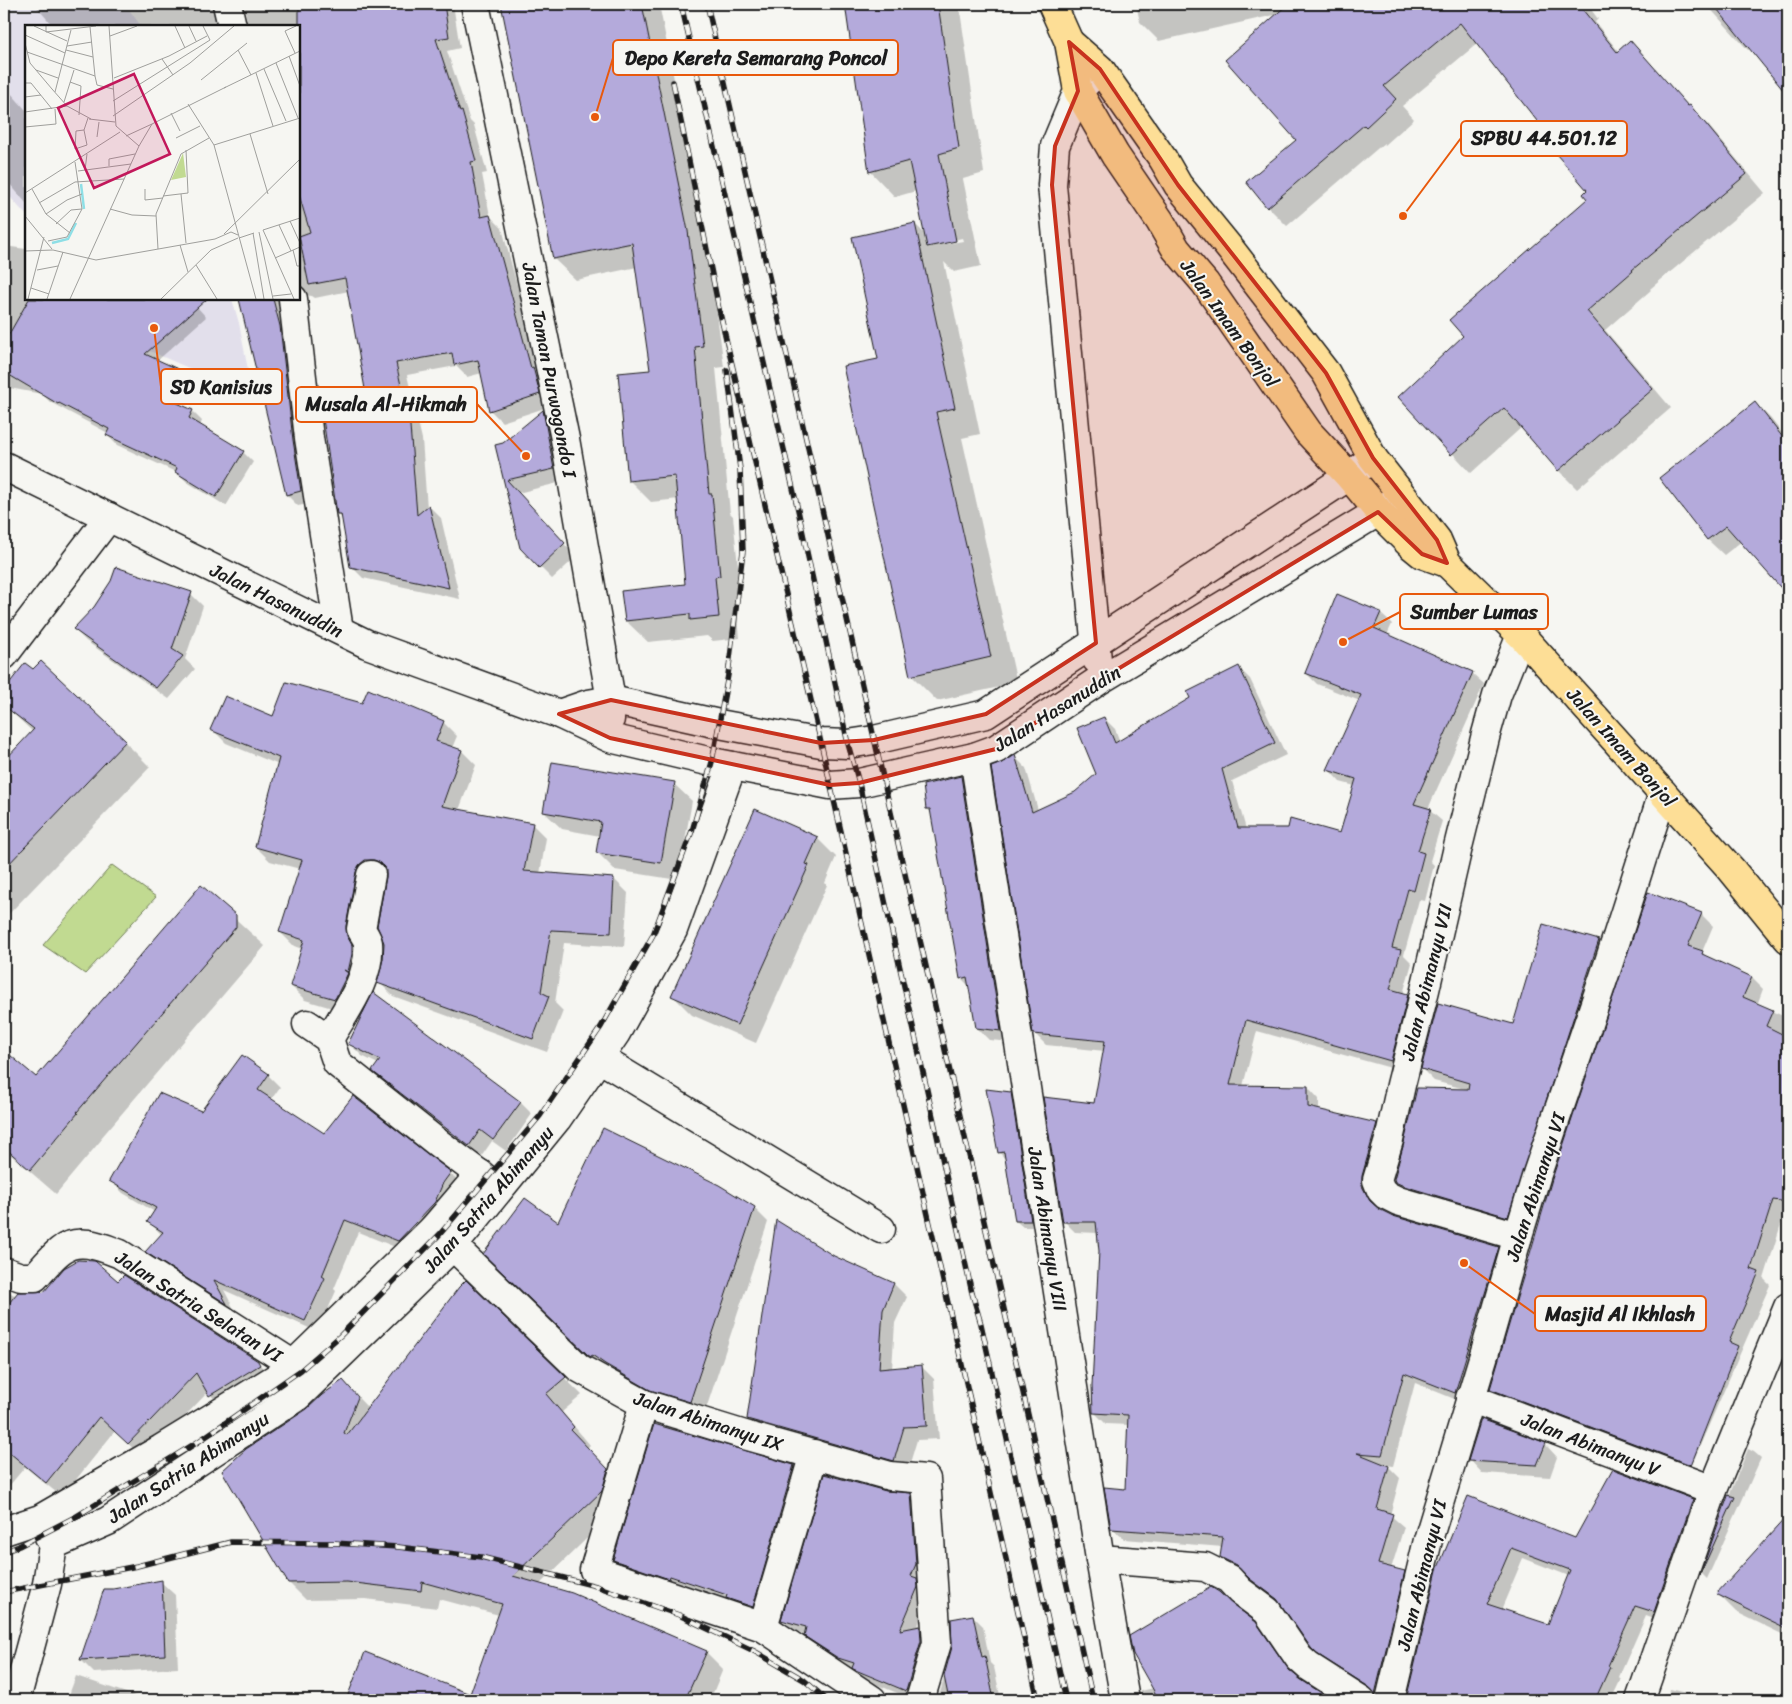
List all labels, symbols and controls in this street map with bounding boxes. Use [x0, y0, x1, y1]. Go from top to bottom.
inset map [25, 25, 300, 300]
callout: Depo Kereta Semarang Poncol [613, 40, 898, 75]
text: Depo Kereta Semarang Poncol [625, 41, 888, 76]
callout: SPBU 44.501.12 [1461, 121, 1627, 156]
text: SPBU 44.501.12 [1470, 121, 1618, 156]
street label: Jalan Imam Bonjol [1171, 251, 1288, 395]
street label: Jalan Taman Purwogondo I [512, 259, 587, 482]
callout: SD Kanisius [161, 369, 282, 404]
text: SD Kanisius [169, 370, 273, 405]
callout: Musala Al-Hikmah [296, 387, 477, 422]
text: Musala Al-Hikmah [304, 387, 467, 422]
street label: Jalan Hasanuddin [204, 553, 349, 647]
callout: Sumber Lumas [1400, 594, 1548, 629]
text: Sumber Lumas [1409, 595, 1539, 630]
street label: Jalan Hasanuddin [986, 656, 1127, 761]
street label: Jalan Imam Bonjol [1558, 679, 1685, 815]
street label: Jalan Abimanyu VII [1391, 900, 1462, 1065]
street label: Jalan Abimanyu VI [1496, 1107, 1575, 1267]
street label: Jalan Satria Abimanyu [414, 1118, 562, 1282]
street label: Jalan Abimanyu VIII [1018, 1143, 1077, 1314]
street label: Jalan Satria Selatan VI [108, 1241, 290, 1372]
callout: Masjid Al Ikhlash [1535, 1296, 1706, 1331]
text: Masjid Al Ikhlash [1544, 1297, 1696, 1332]
street label: Jalan Abimanyu IX [629, 1381, 788, 1461]
street label: Jalan Abimanyu V [1515, 1402, 1666, 1486]
street label: Jalan Satria Abimanyu [100, 1403, 276, 1533]
street label: Jalan Abimanyu VI [1387, 1495, 1457, 1655]

